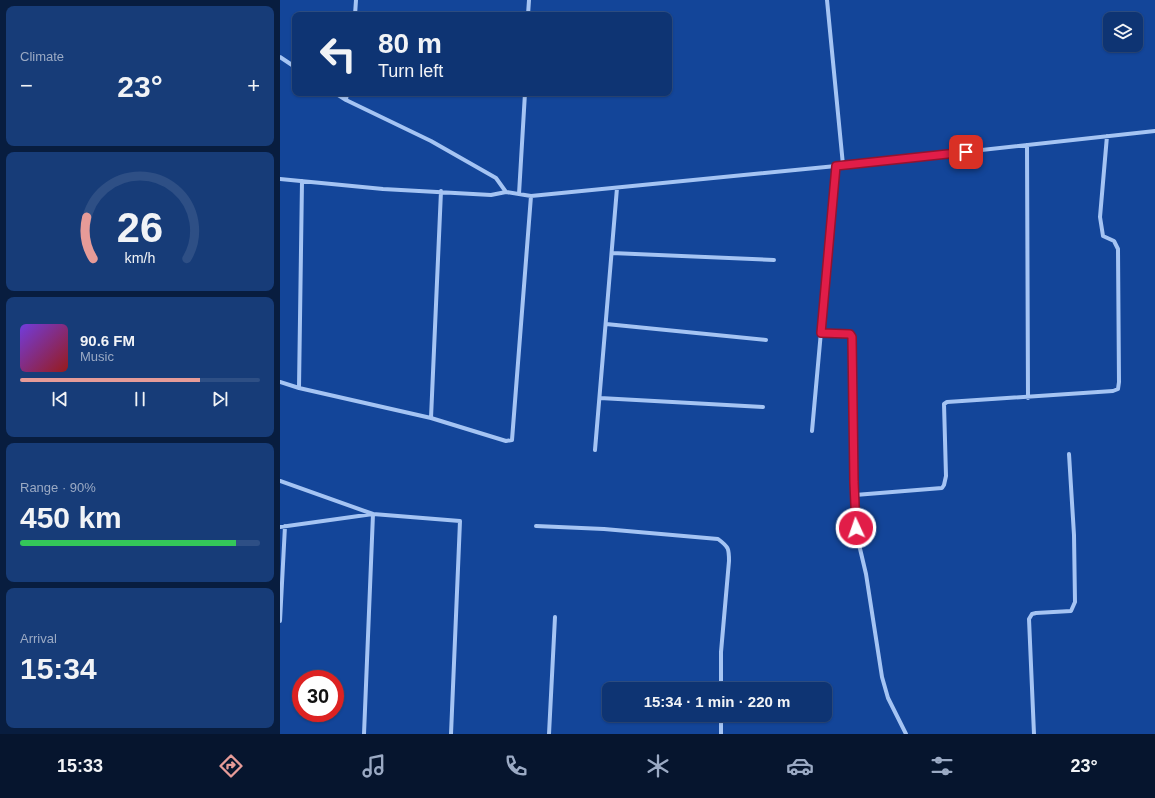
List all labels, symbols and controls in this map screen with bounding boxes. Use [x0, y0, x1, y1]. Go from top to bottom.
map controls [1103, 12, 1143, 52]
button: layers [1103, 12, 1143, 52]
icon: left [312, 28, 364, 80]
text: 80 m [378, 28, 442, 59]
text: Climate [20, 49, 64, 64]
text: Turn left [378, 61, 443, 81]
text: 23° [117, 70, 163, 103]
text: − [20, 73, 33, 98]
text: + [247, 73, 260, 98]
pin [949, 135, 983, 169]
icon: arrive [955, 141, 977, 163]
text: 26 [117, 204, 163, 251]
text: km/h [125, 250, 156, 266]
text: 90.6 FM [80, 332, 135, 349]
text: Music [80, 349, 114, 364]
icon: previous [49, 388, 71, 410]
icon: pause [129, 388, 151, 410]
icon: next [209, 388, 231, 410]
text: Range · 90% [20, 480, 96, 495]
text: 450 km [20, 501, 122, 534]
position arrow [835, 507, 877, 549]
text: Arrival [20, 631, 57, 646]
text: 15:34 [20, 652, 97, 685]
speed limit sign: 30 [292, 670, 344, 722]
text: 15:34 · 1 min · 220 m [644, 693, 790, 710]
icon: directions [217, 752, 245, 780]
icon: music [360, 752, 388, 780]
icon: phone [502, 752, 530, 780]
icon: climate [644, 752, 672, 780]
icon: car [786, 752, 814, 780]
icon: filters [928, 752, 956, 780]
text: 15:33 [57, 756, 103, 776]
text: 23° [1071, 756, 1098, 776]

